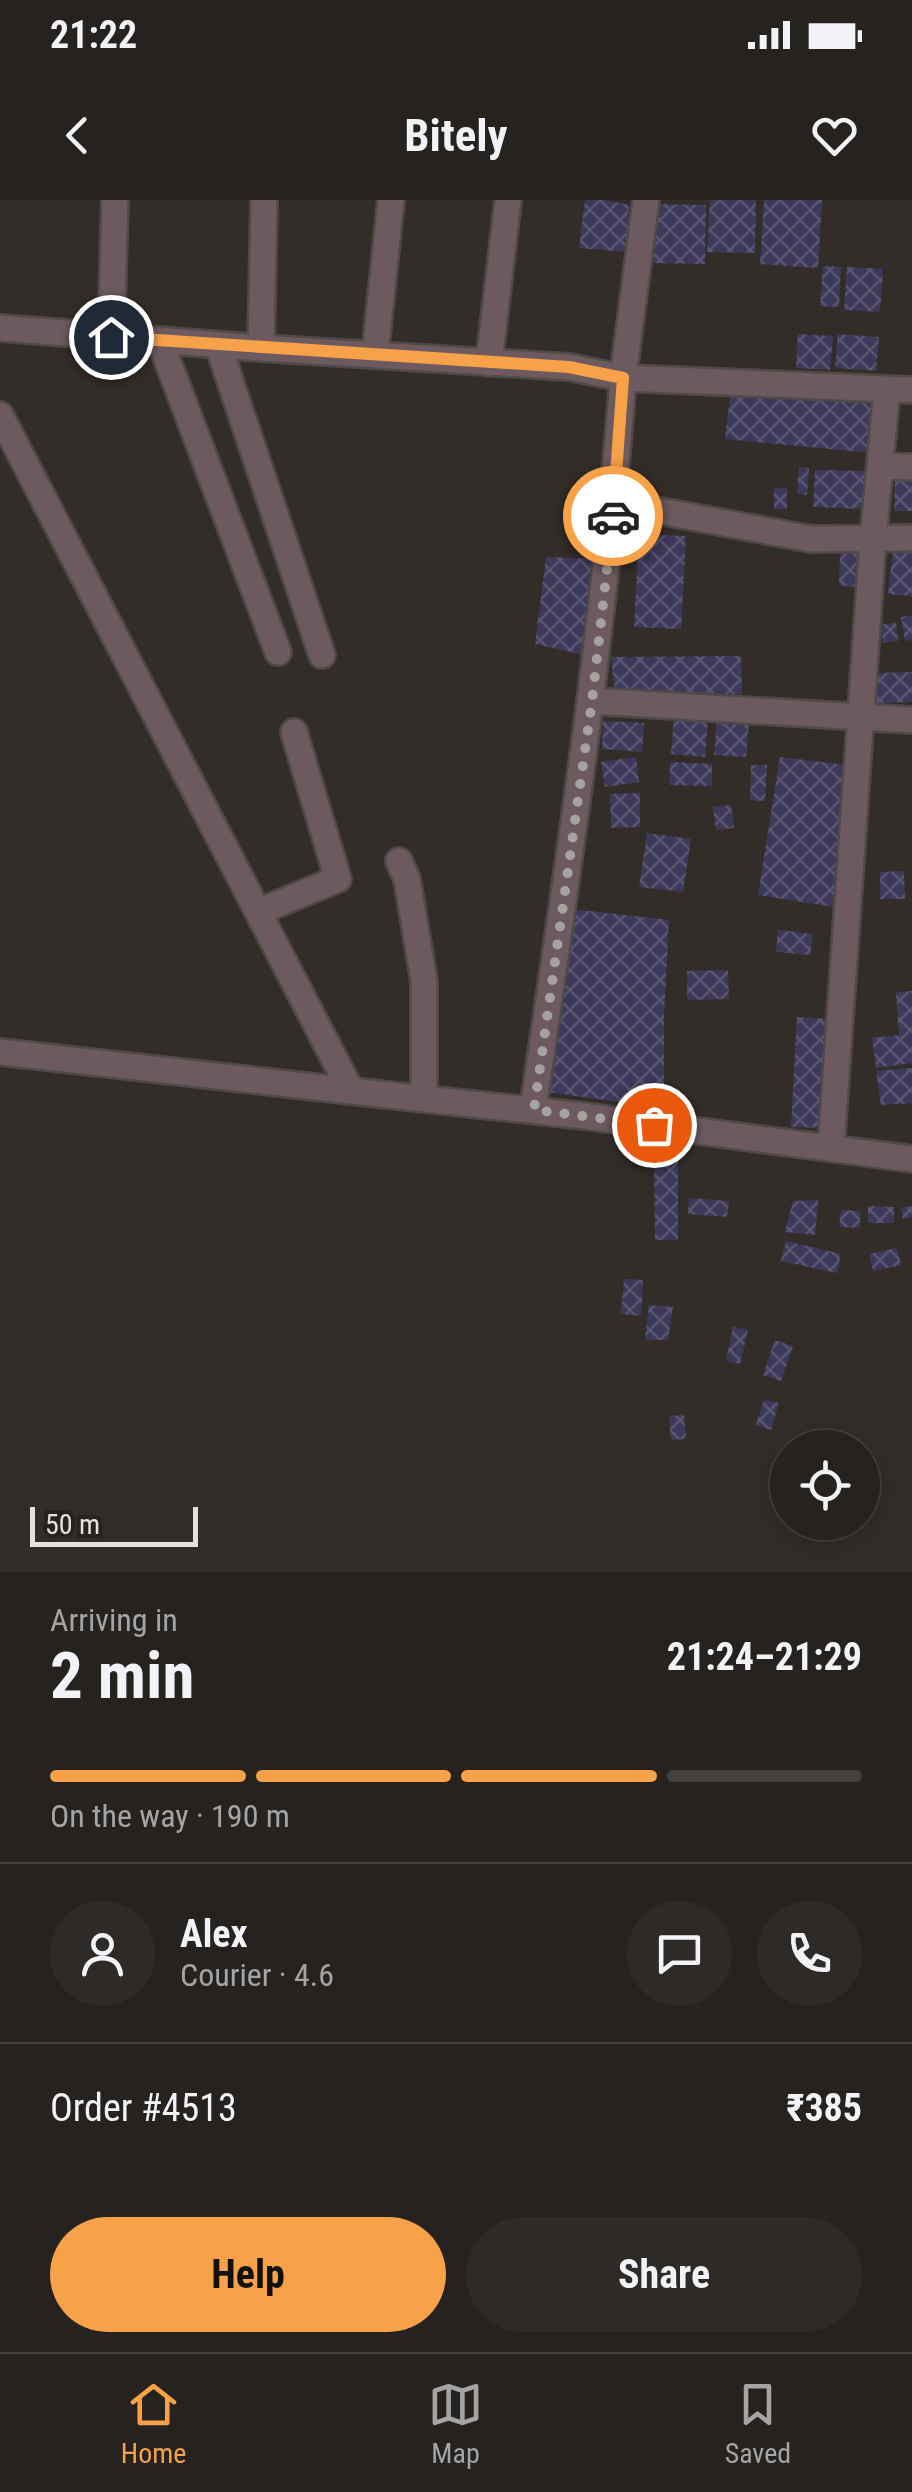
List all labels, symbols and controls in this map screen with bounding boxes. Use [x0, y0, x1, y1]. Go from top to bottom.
text: 21:22 [50, 13, 137, 57]
icon: back [50, 108, 105, 163]
icon: heart [807, 108, 862, 163]
text: Bitely [404, 109, 508, 162]
pin [69, 295, 154, 380]
icon: home [84, 310, 139, 365]
courier [563, 466, 663, 566]
icon: car [586, 489, 641, 544]
pin [612, 1083, 697, 1168]
icon: bag [627, 1098, 682, 1153]
map controls [770, 1430, 880, 1540]
button: locate [770, 1430, 880, 1540]
scale bar [30, 1502, 198, 1546]
text: 50 m [45, 1508, 100, 1541]
text: Arriving in [50, 1601, 178, 1639]
text: 21:24–21:29 [667, 1635, 862, 1679]
text: 2 min [50, 1638, 194, 1714]
text: On the way · 190 m [50, 1797, 290, 1835]
button: person [50, 1901, 155, 2006]
button: chat [627, 1901, 732, 2006]
button: phone [757, 1901, 862, 2006]
text: Alex [180, 1912, 248, 1956]
text: Courier · 4.6 [180, 1956, 334, 1994]
text: Order #4513 [50, 2086, 237, 2130]
text: ₹385 [786, 2086, 862, 2130]
button: Help [50, 2217, 446, 2332]
button: Share [466, 2217, 862, 2332]
tab: Home [121, 2377, 186, 2470]
tab: Map [428, 2377, 483, 2470]
tab: Saved [725, 2377, 791, 2470]

